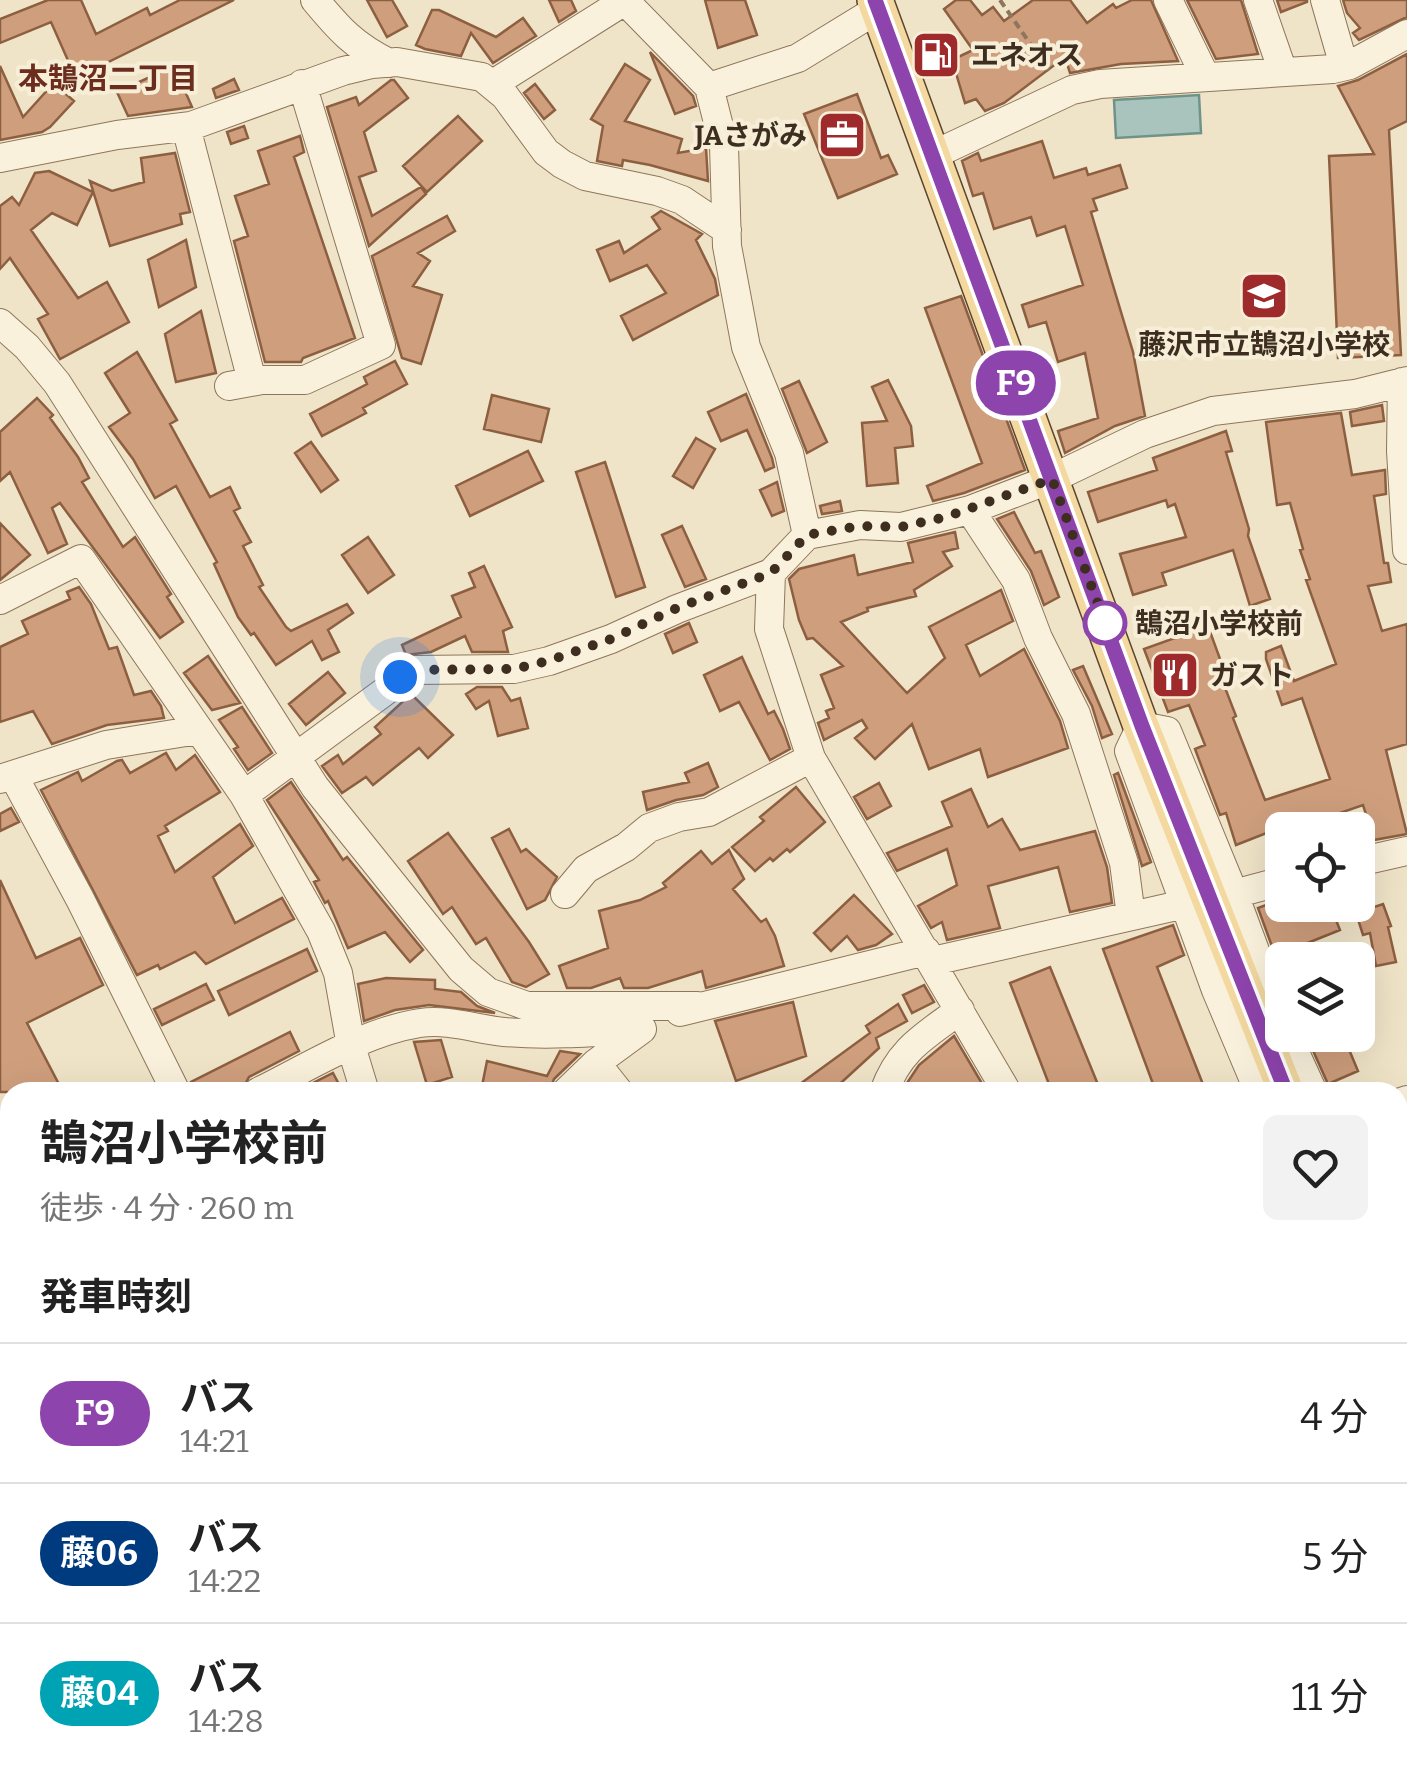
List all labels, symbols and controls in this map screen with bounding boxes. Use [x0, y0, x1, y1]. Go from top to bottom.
fuel station icon: エネオス [910, 29, 962, 81]
place label: エネオス [971, 39, 1083, 72]
district label: 本鵠沼二丁目 [18, 61, 198, 97]
office icon: JAさがみ [816, 109, 868, 161]
place label: JAさがみ [693, 119, 807, 152]
school or university icon: 藤沢市立鵠沼小学校 [1238, 270, 1290, 322]
place label: 藤沢市立鵠沼小学校 [1138, 328, 1390, 361]
line badge: F9 [971, 350, 1061, 416]
text: F9 [996, 362, 1036, 404]
marker: 鵠沼小学校前 [1084, 602, 1126, 644]
place label: 鵠沼小学校前 [1135, 607, 1303, 640]
restaurant icon: ガスト [1149, 649, 1201, 701]
your location [375, 652, 425, 702]
place label: ガスト [1210, 659, 1294, 692]
map controls [1265, 812, 1375, 1052]
button: locate [1265, 812, 1375, 922]
button: layers [1265, 942, 1375, 1052]
text: 鵠沼小学校前 [40, 1115, 328, 1173]
button: heart [1263, 1115, 1368, 1220]
text: 徒歩 · 4 分 · 260 m [40, 1189, 294, 1227]
text: 発車時刻 [40, 1274, 192, 1320]
text: バス [180, 1375, 256, 1421]
text: F9 [75, 1392, 115, 1434]
text: 4 分 [1300, 1394, 1368, 1440]
text: 14:21 [180, 1422, 249, 1460]
text: バス [188, 1515, 264, 1561]
text: 藤06 [60, 1532, 138, 1574]
text: 5 分 [1302, 1534, 1368, 1580]
text: 14:22 [188, 1562, 261, 1600]
text: バス [189, 1655, 265, 1701]
text: 藤04 [60, 1672, 139, 1714]
text: 11 分 [1292, 1674, 1368, 1720]
text: 14:28 [189, 1702, 264, 1740]

